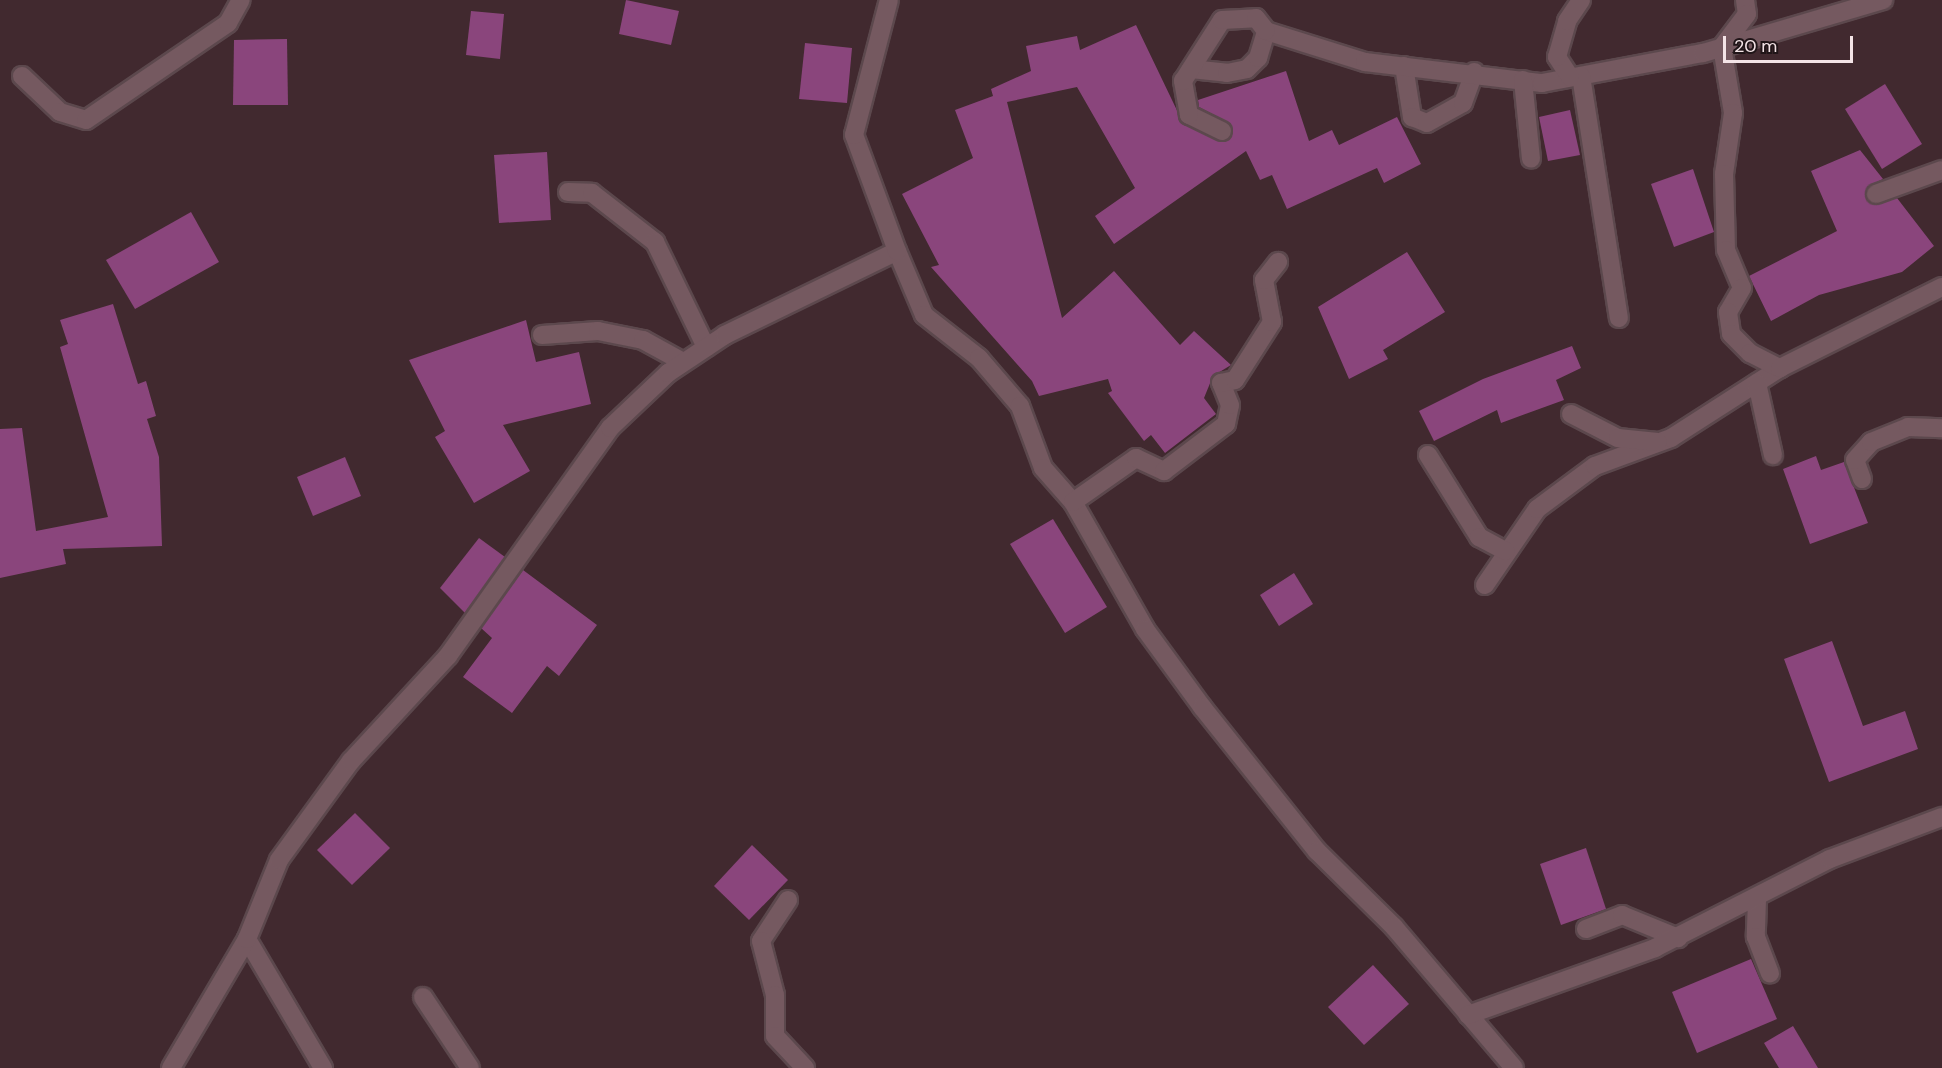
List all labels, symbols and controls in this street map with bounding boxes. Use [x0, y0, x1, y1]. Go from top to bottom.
scale bar [1726, 24, 1856, 62]
text: 20 m [1734, 34, 1777, 58]

